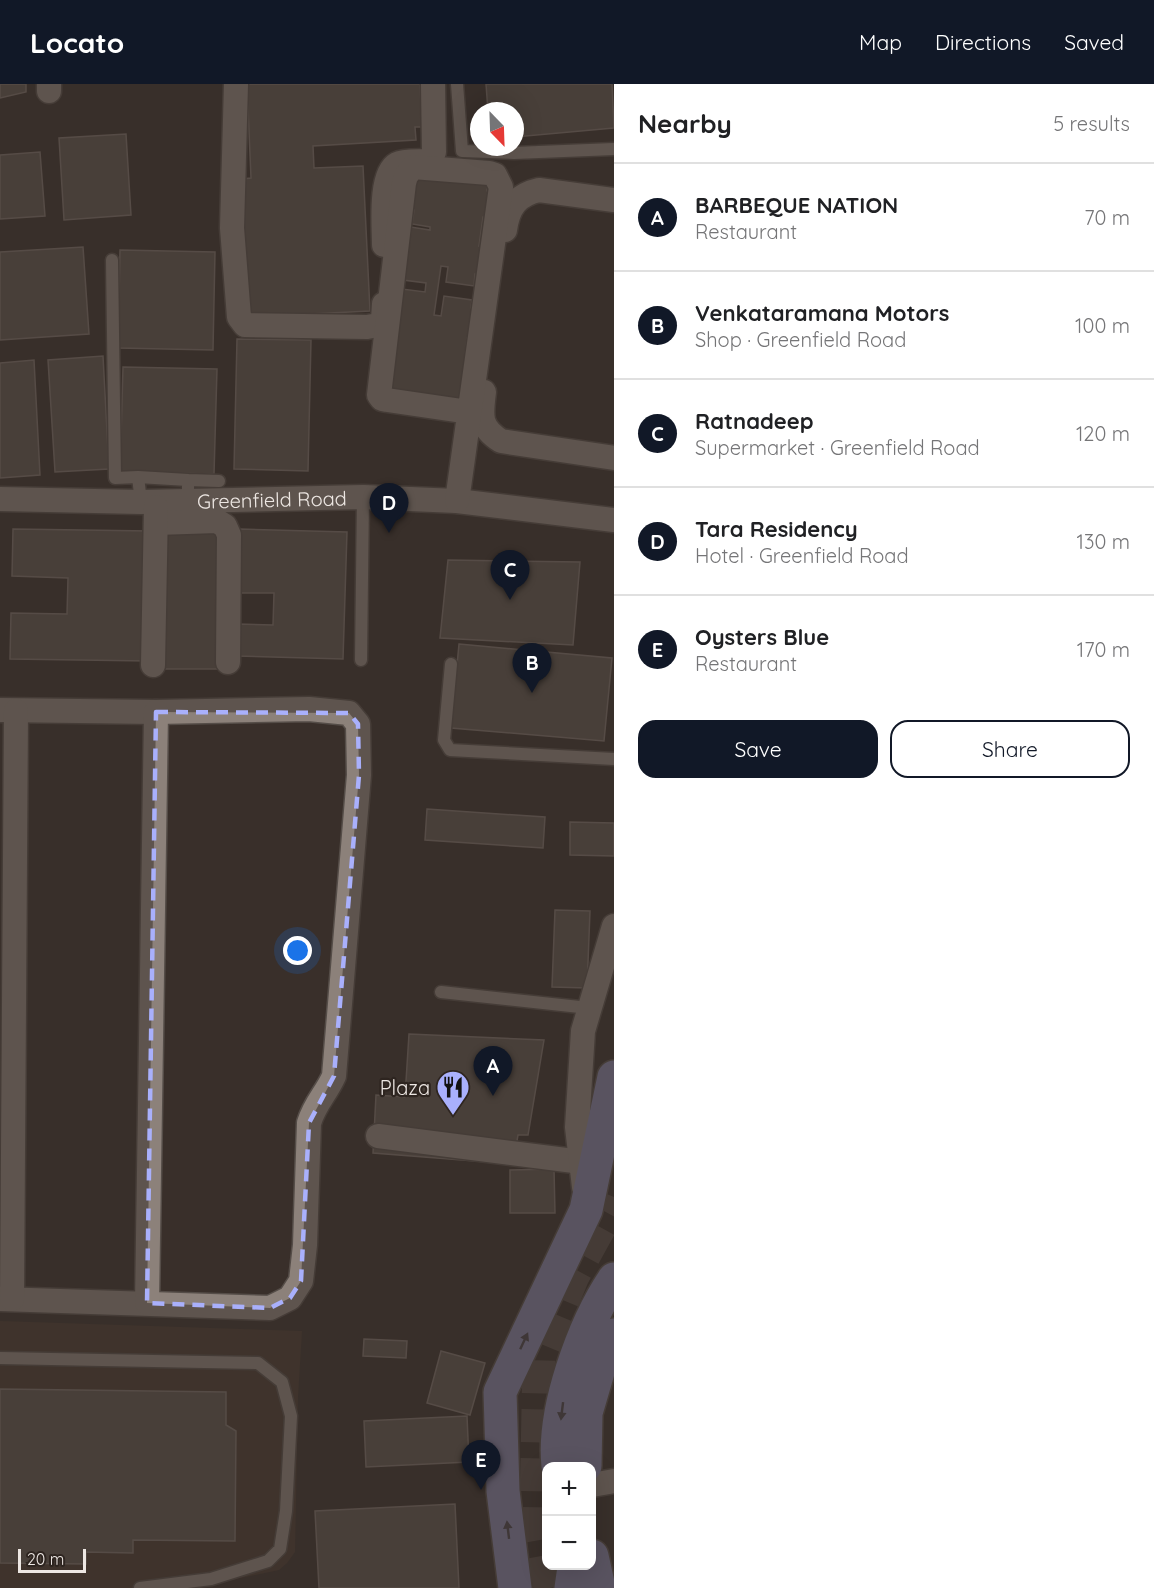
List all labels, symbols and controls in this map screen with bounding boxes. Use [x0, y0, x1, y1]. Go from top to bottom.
text: Locato [30, 25, 124, 60]
text: Map [859, 29, 902, 55]
text: Directions [935, 29, 1031, 55]
text: Saved [1064, 29, 1124, 55]
north arrow [470, 102, 524, 156]
text: Nearby [638, 107, 732, 140]
text: 5 results [1053, 111, 1130, 136]
text: BARBEQUE NATION [695, 191, 898, 219]
text: A [651, 205, 664, 230]
text: 70 m [1084, 205, 1130, 230]
text: Restaurant [695, 219, 797, 244]
text: Venkataramana Motors [695, 299, 949, 327]
text: B [651, 313, 664, 338]
text: 100 m [1075, 313, 1130, 338]
text: Shop · Greenfield Road [695, 327, 906, 352]
text: Ratnadeep [695, 407, 814, 435]
text: C [651, 421, 664, 446]
text: 120 m [1076, 421, 1130, 446]
text: Supermarket · Greenfield Road [695, 435, 980, 460]
pin: D [370, 484, 408, 533]
street label: Greenfield Road [197, 485, 347, 513]
text: Tara Residency [695, 515, 858, 543]
text: D [650, 529, 665, 554]
text: 130 m [1077, 529, 1130, 554]
text: Hotel · Greenfield Road [695, 543, 909, 568]
pin: C [490, 550, 530, 600]
text: Oysters Blue [695, 623, 829, 651]
text: E [652, 637, 663, 662]
text: 170 m [1077, 637, 1130, 662]
pin: B [512, 644, 552, 693]
text: Restaurant [695, 651, 797, 676]
button: Save [638, 720, 878, 778]
button: Share [890, 720, 1130, 778]
your location [283, 936, 312, 965]
pin: A [474, 1046, 512, 1096]
restaurant icon: Plaza [435, 1069, 471, 1116]
place label: Plaza [380, 1075, 430, 1100]
one-way arrow [520, 1332, 529, 1349]
one-way arrow [557, 1402, 567, 1421]
pin: E [462, 1440, 500, 1490]
map controls [542, 1462, 596, 1570]
button: + [542, 1462, 596, 1516]
button: − [542, 1516, 596, 1570]
one-way arrow [503, 1520, 512, 1539]
scale bar [18, 1546, 86, 1574]
text: 20 m [27, 1549, 64, 1569]

